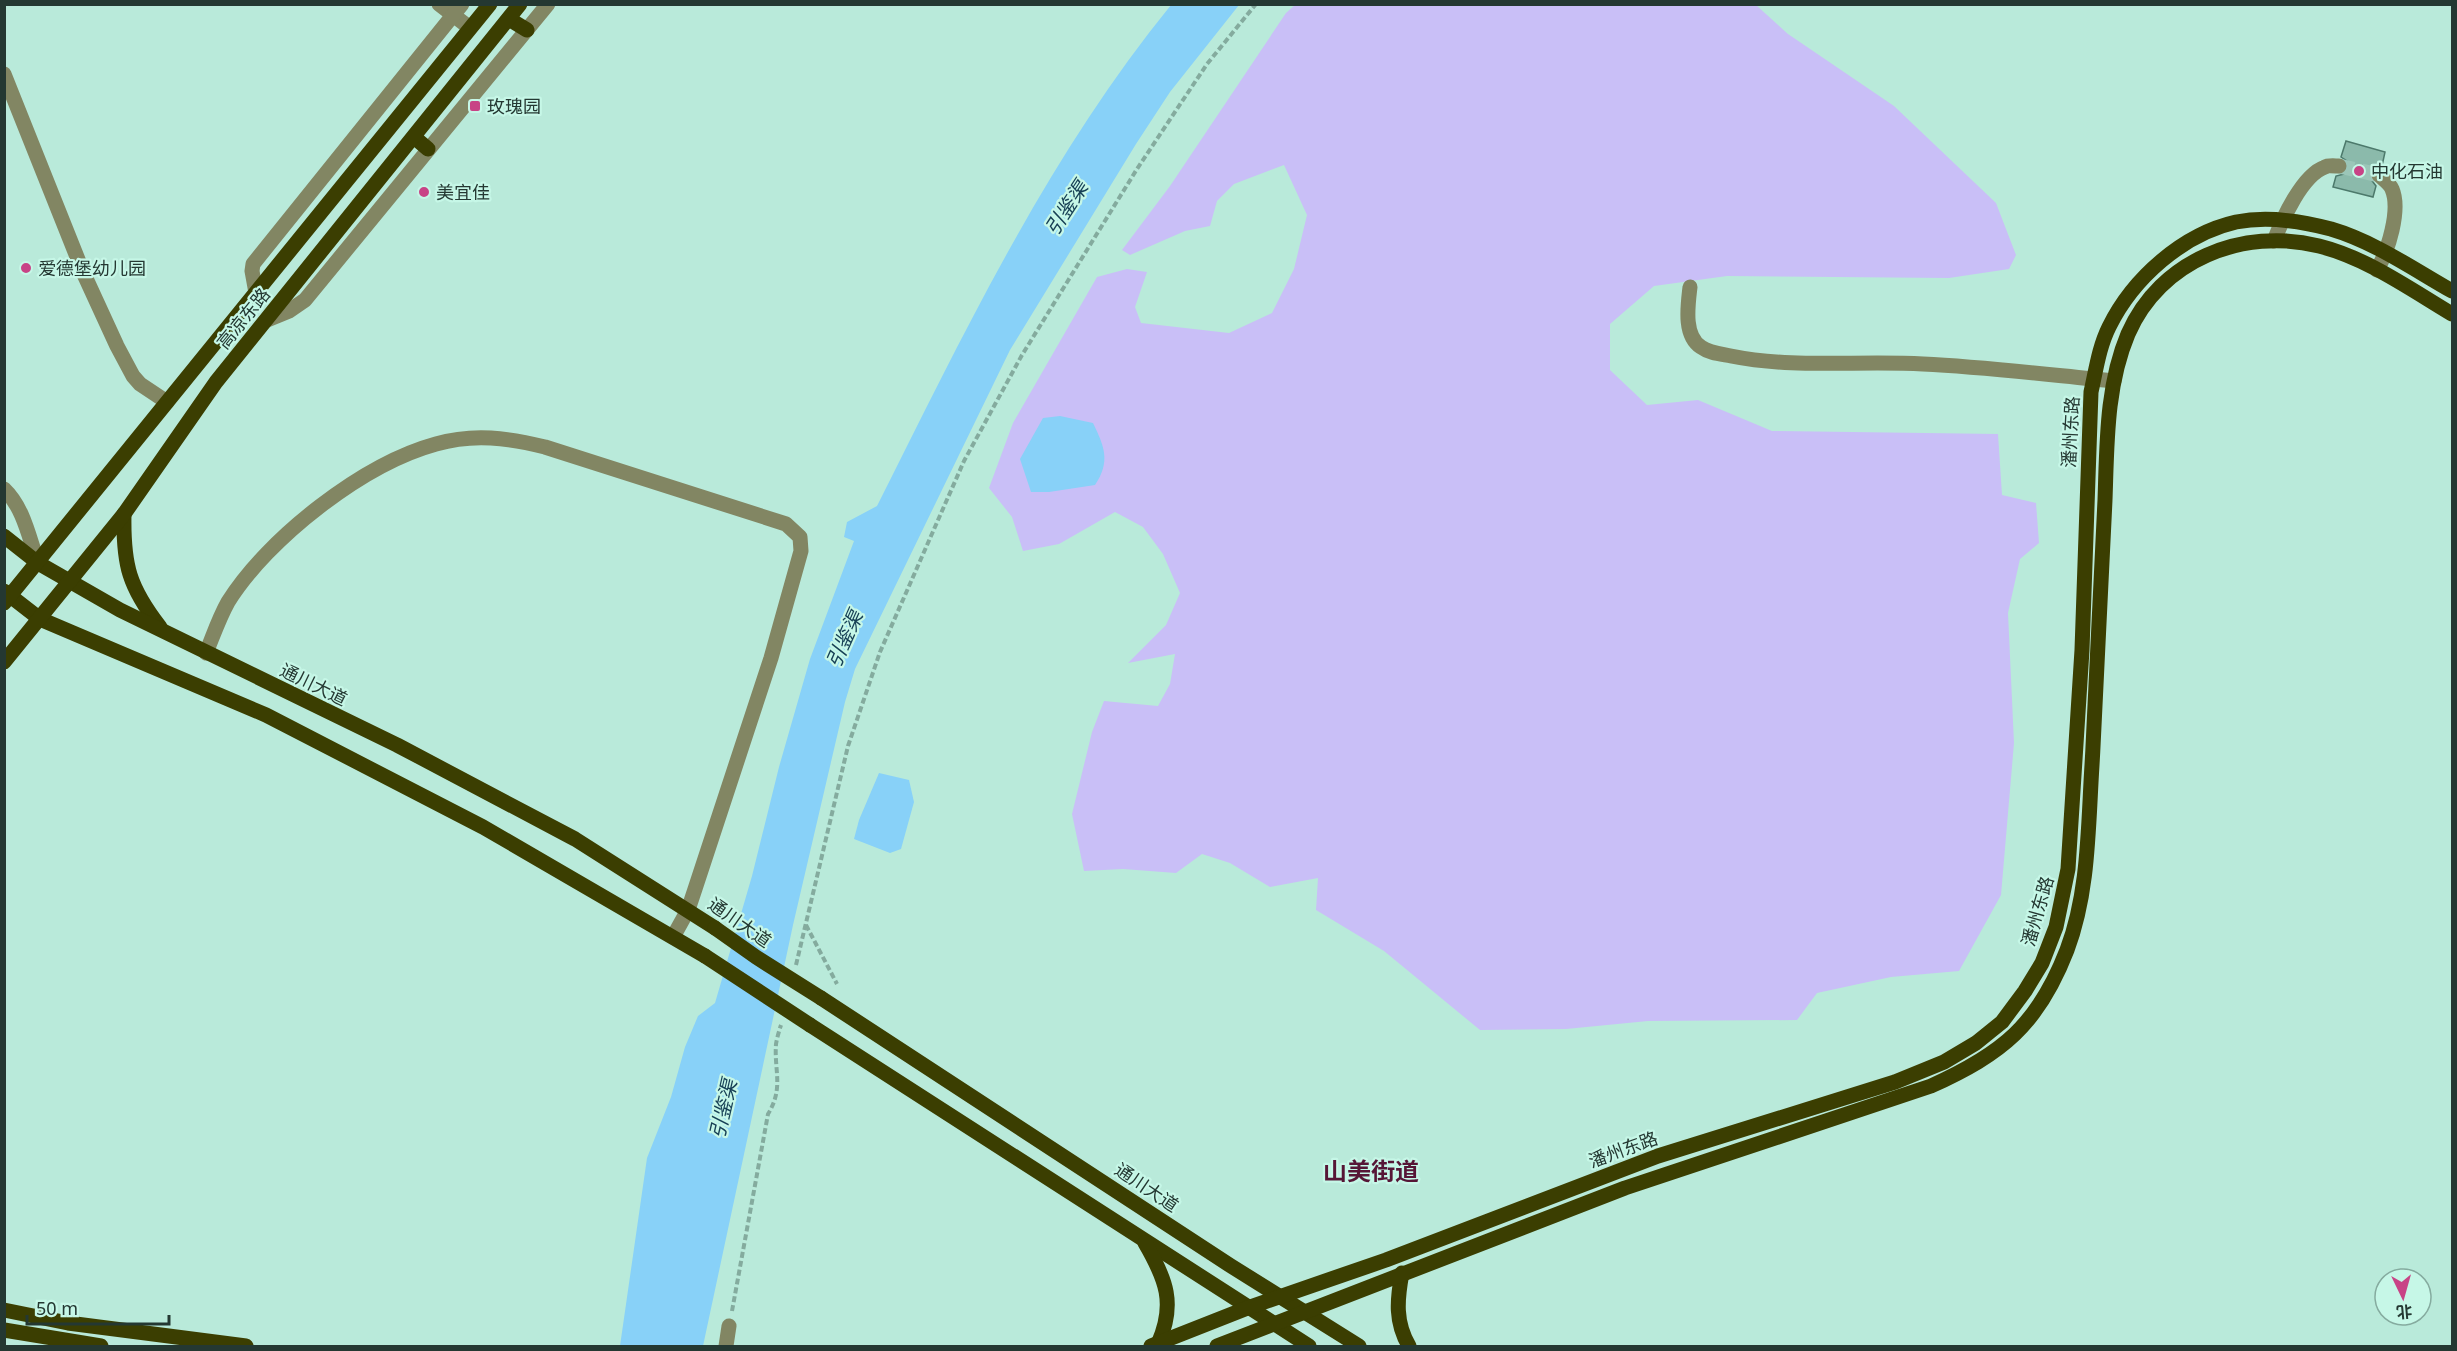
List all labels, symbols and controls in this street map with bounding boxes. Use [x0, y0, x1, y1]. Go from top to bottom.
place label: 玫瑰园 [487, 94, 541, 118]
marker: 玫瑰园 [468, 99, 482, 113]
place label: 中化石油 [2371, 159, 2443, 183]
marker: 中化石油 [2352, 164, 2366, 178]
water label: 引鉴渠 [1038, 173, 1095, 241]
place label: 美宜佳 [436, 180, 490, 204]
marker: 美宜佳 [417, 185, 431, 199]
place label: 爱德堡幼儿园 [38, 256, 146, 280]
marker: 爱德堡幼儿园 [19, 261, 33, 275]
street label: 高凉东路 [211, 282, 275, 354]
street label: 潘州东路 [2056, 395, 2084, 469]
water label: 引鉴渠 [819, 603, 870, 672]
street label: 通川大道 [276, 657, 352, 711]
street label: 潘州东路 [2016, 873, 2058, 949]
street label: 通川大道 [704, 892, 776, 952]
water label: 引鉴渠 [703, 1074, 744, 1141]
street label: 潘州东路 [1585, 1125, 1661, 1173]
district label: 山美街道 [1323, 1154, 1419, 1187]
street label: 通川大道 [1110, 1157, 1184, 1217]
north arrow [2373, 1267, 2433, 1327]
scale bar [27, 1288, 170, 1326]
text: 50 m [36, 1296, 78, 1320]
text: 北 [2395, 1300, 2413, 1324]

